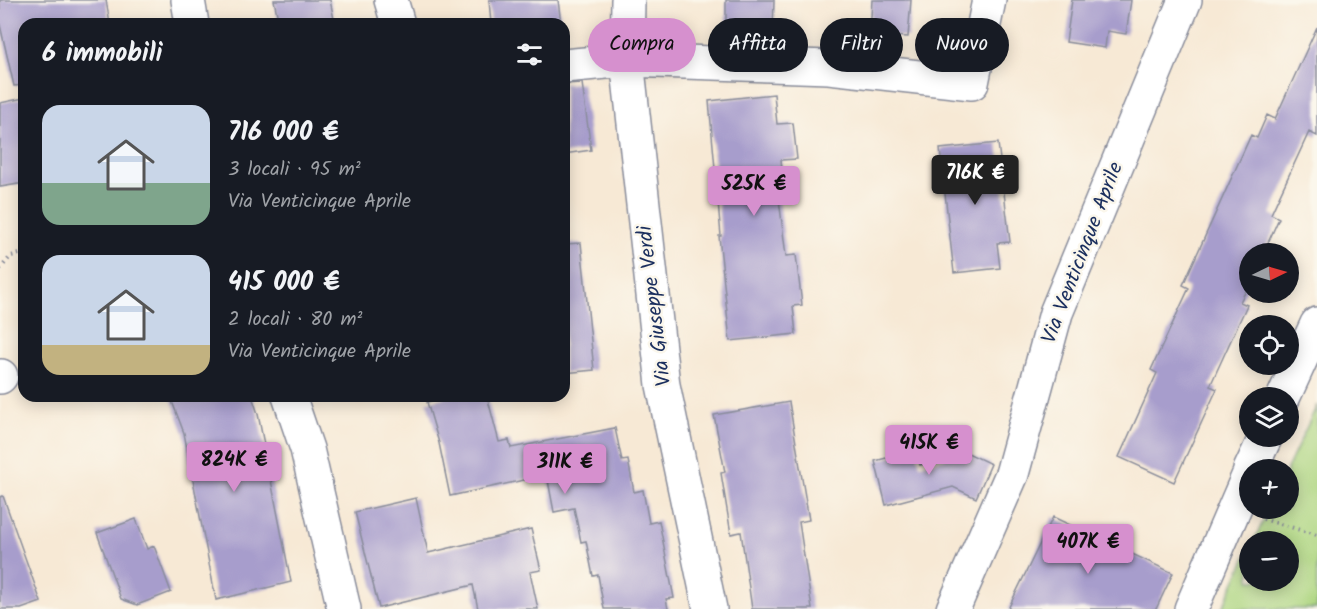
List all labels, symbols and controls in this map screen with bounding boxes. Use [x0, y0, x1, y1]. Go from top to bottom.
chip: Compra [588, 18, 696, 72]
chip: Affitta [708, 18, 808, 72]
chip: Filtri [820, 18, 903, 72]
chip: Nuovo [915, 18, 1009, 72]
text: 6 immobili [42, 33, 162, 75]
icon: filters [513, 38, 546, 71]
text: 716 000 € [228, 112, 339, 154]
icon: home [90, 129, 162, 201]
text: 3 locali · 95 m² [228, 154, 361, 186]
pin: 716K € [926, 155, 1024, 206]
street label: Via Venticinque Aprile [1033, 157, 1133, 349]
text: 716K € [946, 158, 1004, 190]
pin: 525K € [705, 166, 803, 217]
text: 525K € [722, 169, 786, 201]
text: Via Venticinque Aprile [228, 186, 411, 218]
street label: Via Giuseppe Verdi [629, 223, 681, 388]
north arrow [1239, 243, 1299, 303]
map controls [1239, 243, 1299, 591]
text: 415 000 € [228, 262, 340, 304]
icon: home [90, 279, 162, 351]
text: 2 locali · 80 m² [228, 304, 362, 336]
button: locate [1239, 315, 1299, 375]
text: Via Venticinque Aprile [228, 336, 411, 368]
button: layers [1239, 387, 1299, 447]
pin: 415K € [880, 425, 978, 476]
text: 415K € [899, 428, 959, 460]
pin: 824K € [185, 442, 283, 493]
pin: 311K € [516, 444, 614, 495]
text: 824K € [201, 445, 267, 477]
text: 311K € [537, 447, 593, 479]
button: + [1239, 459, 1299, 519]
pin: 407K € [1039, 524, 1137, 575]
text: 407K € [1056, 527, 1120, 559]
button: − [1239, 531, 1299, 591]

